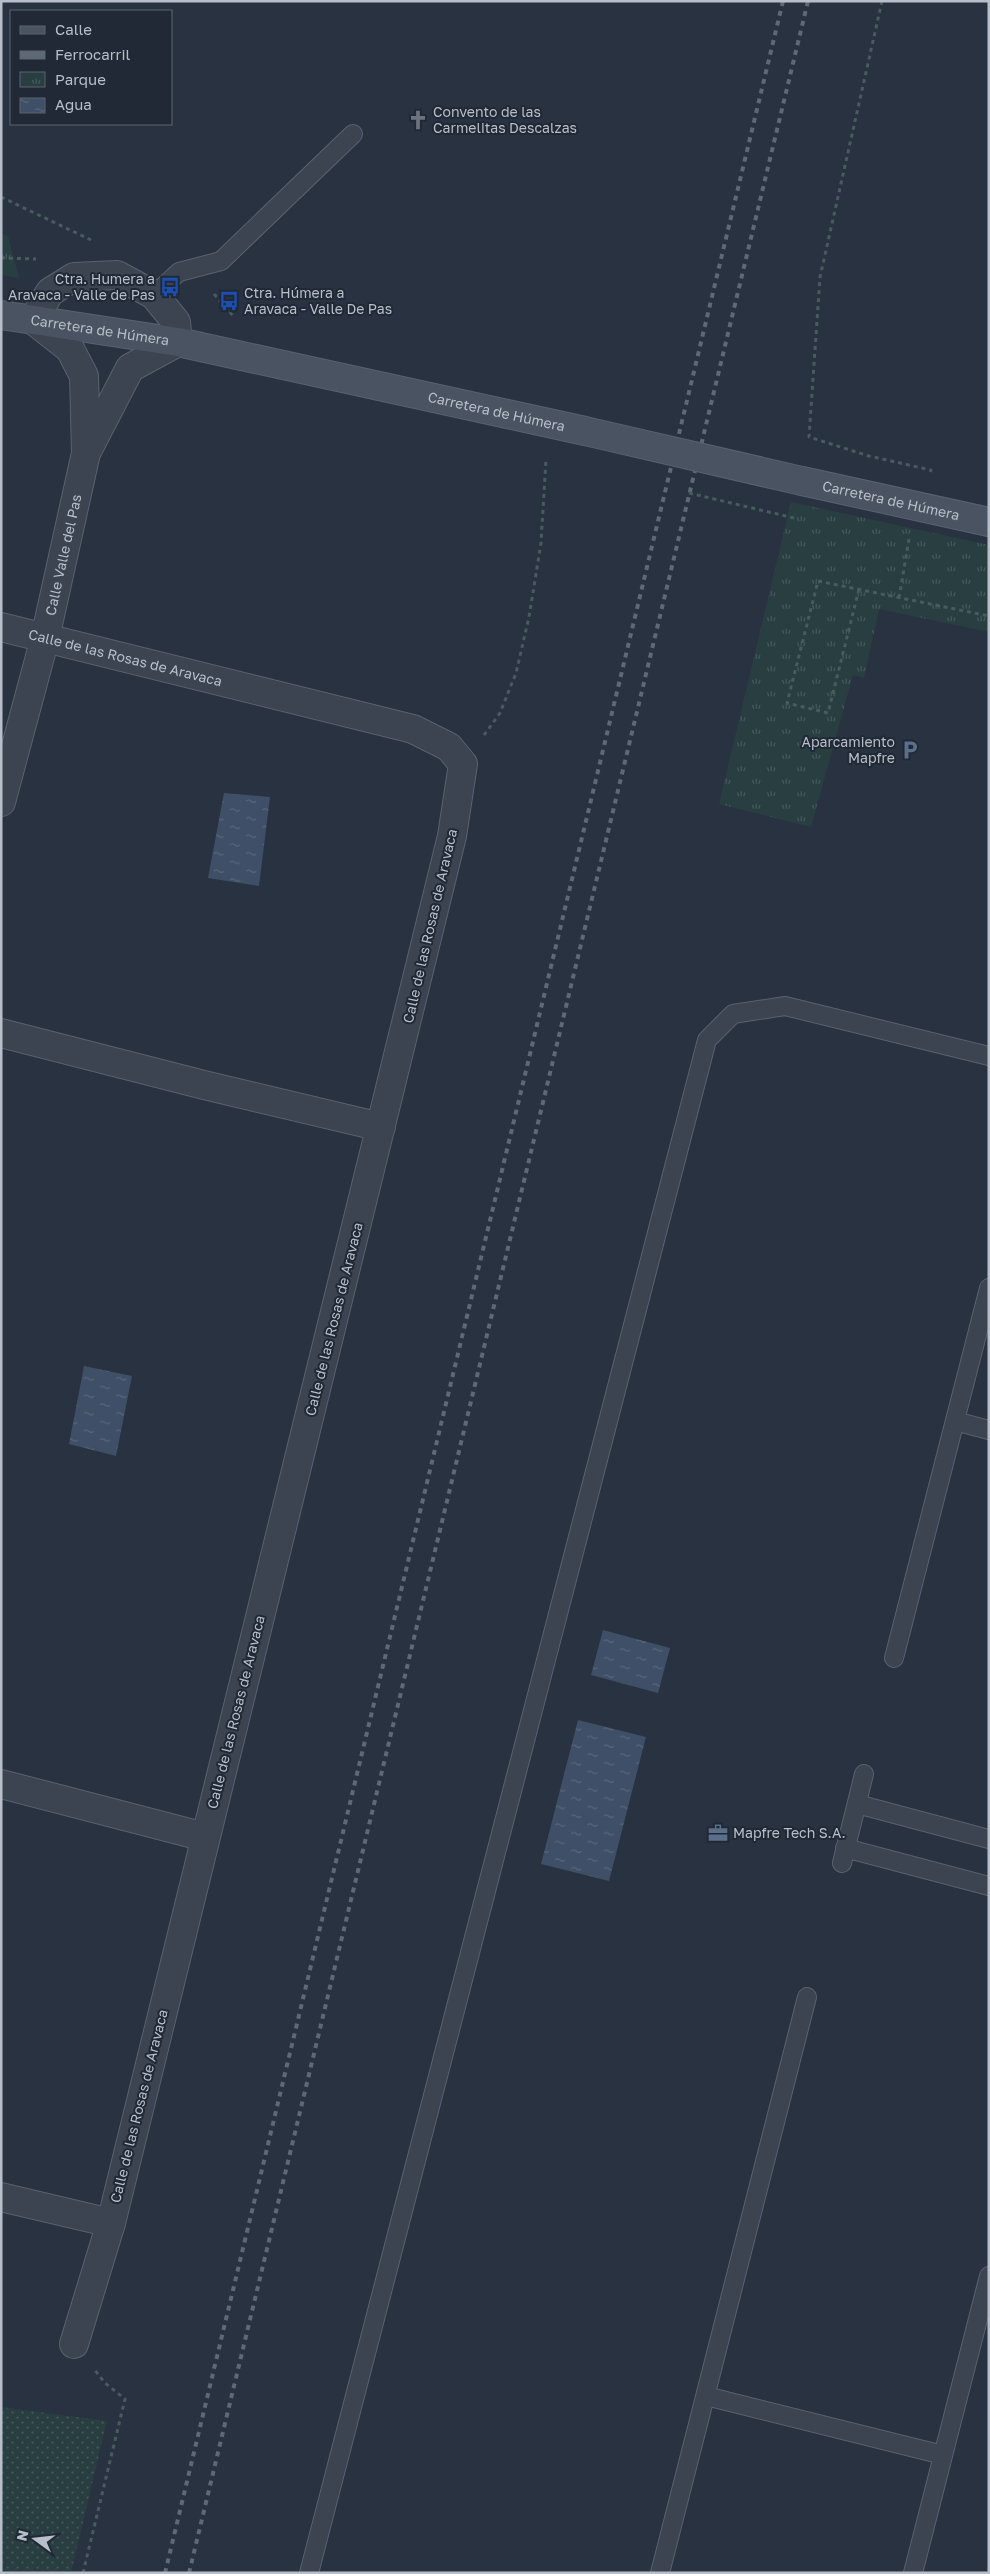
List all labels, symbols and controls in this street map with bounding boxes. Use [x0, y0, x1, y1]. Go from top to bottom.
legend [10, 10, 172, 125]
text: Calle [55, 20, 92, 38]
text: Ferrocarril [55, 45, 130, 63]
text: Parque [55, 70, 106, 88]
text: Agua [55, 95, 92, 113]
place label: Convento de las Carmelitas Descalzas [433, 103, 577, 136]
church icon: Convento de las Carmelitas Descalzas [407, 109, 429, 131]
place label: Ctra. Humera a Aravaca - Valle de Pas [8, 270, 155, 303]
bus stop icon: Ctra. Humera a Aravaca - Valle de Pas [159, 276, 181, 298]
place label: Ctra. Húmera a Aravaca - Valle De Pas [244, 284, 392, 317]
bus stop icon: Ctra. Húmera a Aravaca - Valle De Pas [218, 290, 240, 312]
street label: Carretera de Húmera [29, 311, 170, 349]
street label: Carretera de Húmera [426, 388, 567, 434]
street label: Carretera de Húmera [821, 477, 961, 523]
street label: Calle Valle del Pas [41, 492, 85, 617]
street label: Calle de las Rosas de Aravaca [27, 625, 224, 689]
place label: Aparcamiento Mapfre [802, 733, 895, 766]
parking icon: Aparcamiento Mapfre [899, 739, 921, 761]
street label: Calle de las Rosas de Aravaca [399, 827, 460, 1025]
street label: Calle de las Rosas de Aravaca [301, 1220, 366, 1417]
street label: Calle de las Rosas de Aravaca [203, 1613, 268, 1810]
office icon: Mapfre Tech S.A. [707, 1822, 729, 1844]
place label: Mapfre Tech S.A. [733, 1824, 846, 1841]
street label: Calle de las Rosas de Aravaca [106, 2007, 171, 2204]
north arrow [10, 2514, 60, 2564]
text: N [12, 2528, 32, 2543]

